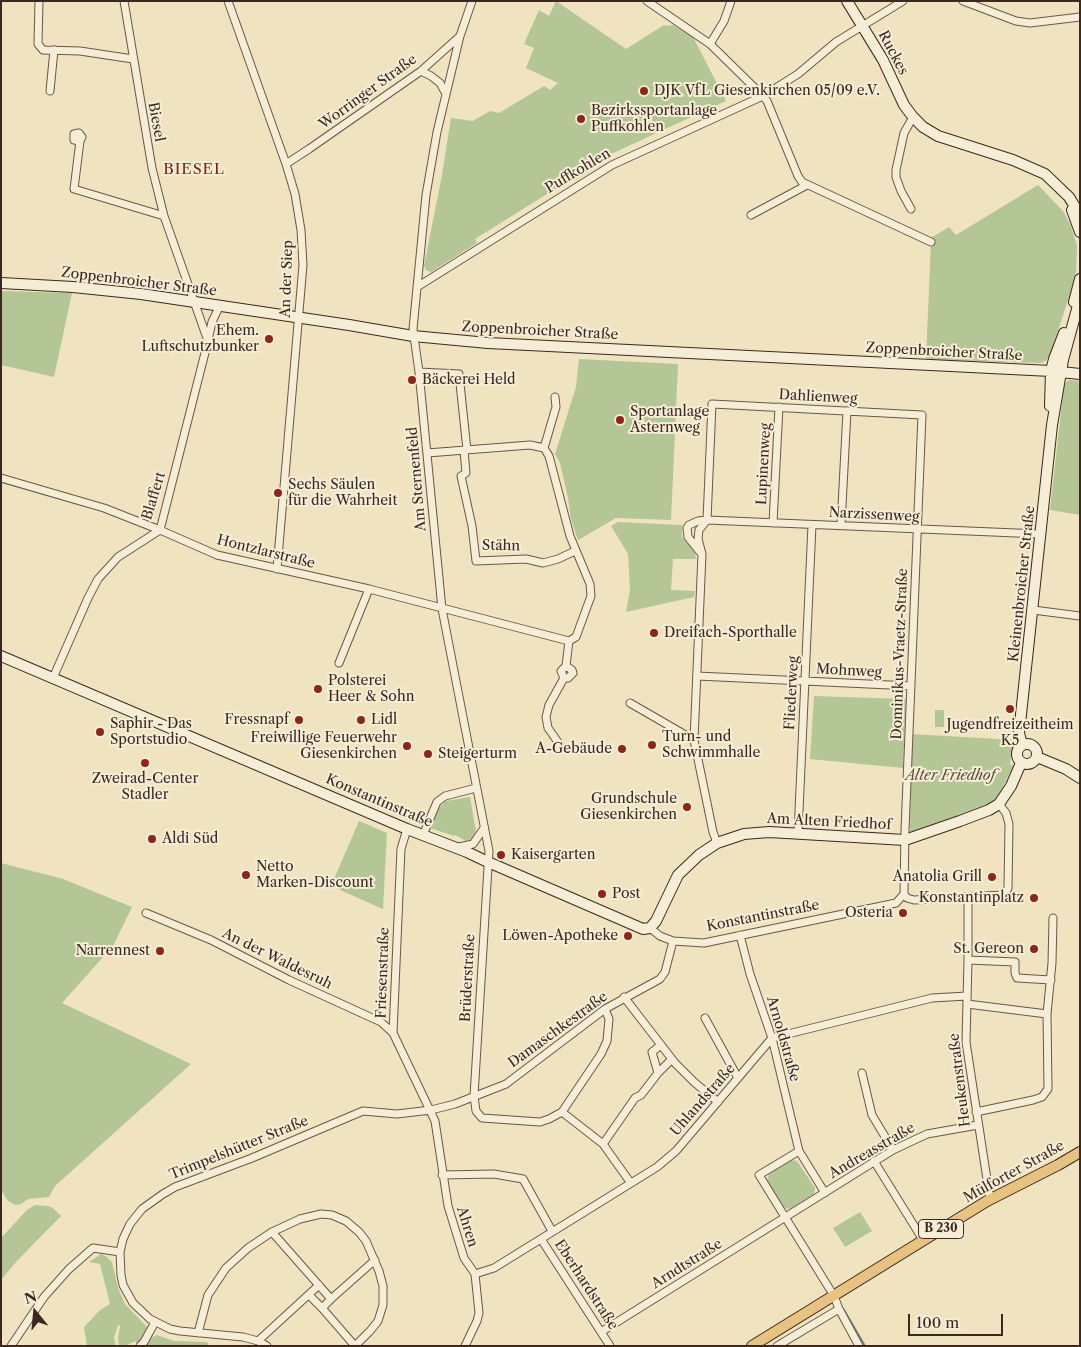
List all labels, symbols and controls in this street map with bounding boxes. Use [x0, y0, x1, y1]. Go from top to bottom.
street label: Ruckes [874, 28, 912, 78]
street label: Worringer Straße [316, 51, 420, 133]
place label: DJK VfL Giesenkirchen 05/09 e.V. [654, 83, 880, 99]
marker: DJK VfL Giesenkirchen 05/09 e.V. [638, 85, 650, 97]
street label: Biesel [144, 101, 168, 143]
place label: Bezirkssportanlage Puffkohlen [591, 103, 717, 136]
marker: Bezirkssportanlage Puffkohlen [575, 113, 587, 125]
street label: Puffkohlen [542, 145, 614, 197]
district label: BIESEL [162, 161, 226, 179]
street label: An der Siep [277, 240, 297, 318]
street label: Zoppenbroicher Straße [60, 264, 218, 300]
street label: Zoppenbroicher Straße [461, 319, 619, 343]
place label: Ehem. Luftschutzbunker [141, 323, 259, 356]
marker: Ehem. Luftschutzbunker [263, 333, 275, 345]
street label: Zoppenbroicher Straße [865, 340, 1023, 364]
place label: Bäckerei Held [422, 372, 516, 388]
marker: Bäckerei Held [406, 374, 418, 386]
street label: Dahlienweg [778, 387, 858, 407]
place label: Sportanlage Asternweg [630, 404, 709, 437]
marker: Sportanlage Asternweg [614, 414, 626, 426]
street label: Lupinenweg [753, 423, 775, 505]
street label: Am Sternenfeld [404, 426, 430, 532]
street label: Blaffert [139, 470, 169, 522]
place label: Sechs Säulen für die Wahrheit [288, 477, 397, 510]
marker: Sechs Säulen für die Wahrheit [272, 487, 284, 499]
street label: Narzissenweg [828, 504, 920, 526]
street label: Kleinenbroicher Straße [1005, 505, 1039, 663]
street label: Hontzlarstraße [215, 532, 317, 572]
street label: Stähn [482, 537, 520, 555]
street label: Dominikus-Vraetz-Straße [889, 568, 911, 740]
place label: Dreifach-Sporthalle [664, 625, 797, 641]
marker: Dreifach-Sporthalle [648, 627, 660, 639]
street label: Fliederweg [782, 656, 802, 730]
street label: Mohnweg [816, 661, 882, 681]
place label: Polsterei Heer & Sohn [328, 673, 414, 706]
marker: Polsterei Heer & Sohn [312, 683, 324, 695]
marker: Jugendfreizeitheim K5 [1004, 703, 1016, 715]
place label: Fressnapf [224, 712, 289, 728]
place label: Lidl [371, 712, 397, 728]
marker: Fressnapf [293, 714, 305, 726]
marker: Lidl [355, 714, 367, 726]
place label: Saphir - Das Sportstudio [110, 716, 192, 749]
place label: Jugendfreizeitheim K5 [947, 717, 1073, 750]
marker: Saphir - Das Sportstudio [94, 726, 106, 738]
place label: Turn- und Schwimmhalle [662, 729, 760, 762]
place label: Freiwillige Feuerwehr Giesenkirchen [251, 730, 397, 762]
marker: Turn- und Schwimmhalle [646, 739, 658, 751]
marker: Freiwillige Feuerwehr Giesenkirchen [401, 740, 413, 752]
place label: A-Gebäude [536, 741, 612, 757]
marker: A-Gebäude [616, 743, 628, 755]
place label: Steigerturm [438, 746, 517, 762]
marker: Steigerturm [422, 748, 434, 760]
marker: Zweirad-Center Stadler [139, 757, 151, 769]
park label: Alter Friedhof [905, 768, 995, 784]
place label: Zweirad-Center Stadler [92, 771, 198, 804]
street label: Konstantinstraße [323, 771, 435, 831]
place label: Grundschule Giesenkirchen [580, 791, 677, 824]
marker: Grundschule Giesenkirchen [681, 801, 693, 813]
street label: Am Alten Friedhof [766, 810, 892, 834]
place label: Aldi Süd [162, 831, 218, 847]
marker: Aldi Süd [146, 833, 158, 845]
place label: Kaisergarten [511, 847, 595, 863]
marker: Kaisergarten [495, 849, 507, 861]
place label: Netto Marken-Discount [256, 859, 374, 892]
marker: Netto Marken-Discount [240, 869, 252, 881]
place label: Anatolia Grill [893, 869, 982, 885]
marker: Anatolia Grill [986, 871, 998, 883]
place label: Post [612, 886, 640, 902]
marker: Post [596, 888, 608, 900]
place label: Konstantinplatz [919, 890, 1024, 906]
marker: Konstantinplatz [1028, 892, 1040, 904]
street label: Konstantinstraße [705, 897, 821, 935]
place label: Osteria [845, 905, 893, 921]
marker: Osteria [897, 907, 909, 919]
street label: An der Waldesruh [219, 925, 335, 993]
street label: Friesenstraße [373, 927, 393, 1019]
place label: Löwen-Apotheke [502, 928, 618, 944]
marker: Löwen-Apotheke [622, 930, 634, 942]
street label: Brüderstraße [457, 934, 479, 1022]
place label: St. Gereon [953, 941, 1024, 957]
place label: Narrennest [76, 943, 150, 959]
marker: St. Gereon [1028, 943, 1040, 955]
marker: Narrennest [154, 945, 166, 957]
street label: Damaschkestraße [505, 988, 611, 1072]
street label: Arnoldstraße [763, 994, 803, 1084]
street label: Heukenstraße [946, 1032, 974, 1128]
street label: Uhlandstraße [667, 1060, 739, 1140]
street label: Trimpelshütter Straße [167, 1112, 311, 1184]
street label: Andreasstraße [826, 1120, 918, 1182]
street label: Mülforter Straße [961, 1137, 1067, 1207]
street label: Ahren [453, 1205, 481, 1249]
road number: B 230 [918, 1220, 964, 1238]
street label: Arndtstraße [649, 1236, 725, 1292]
street label: Eberhardstraße [551, 1237, 621, 1333]
north arrow [10, 1287, 60, 1337]
text: N [22, 1287, 39, 1308]
scale bar [911, 1304, 1006, 1336]
text: 100 m [916, 1313, 959, 1332]

